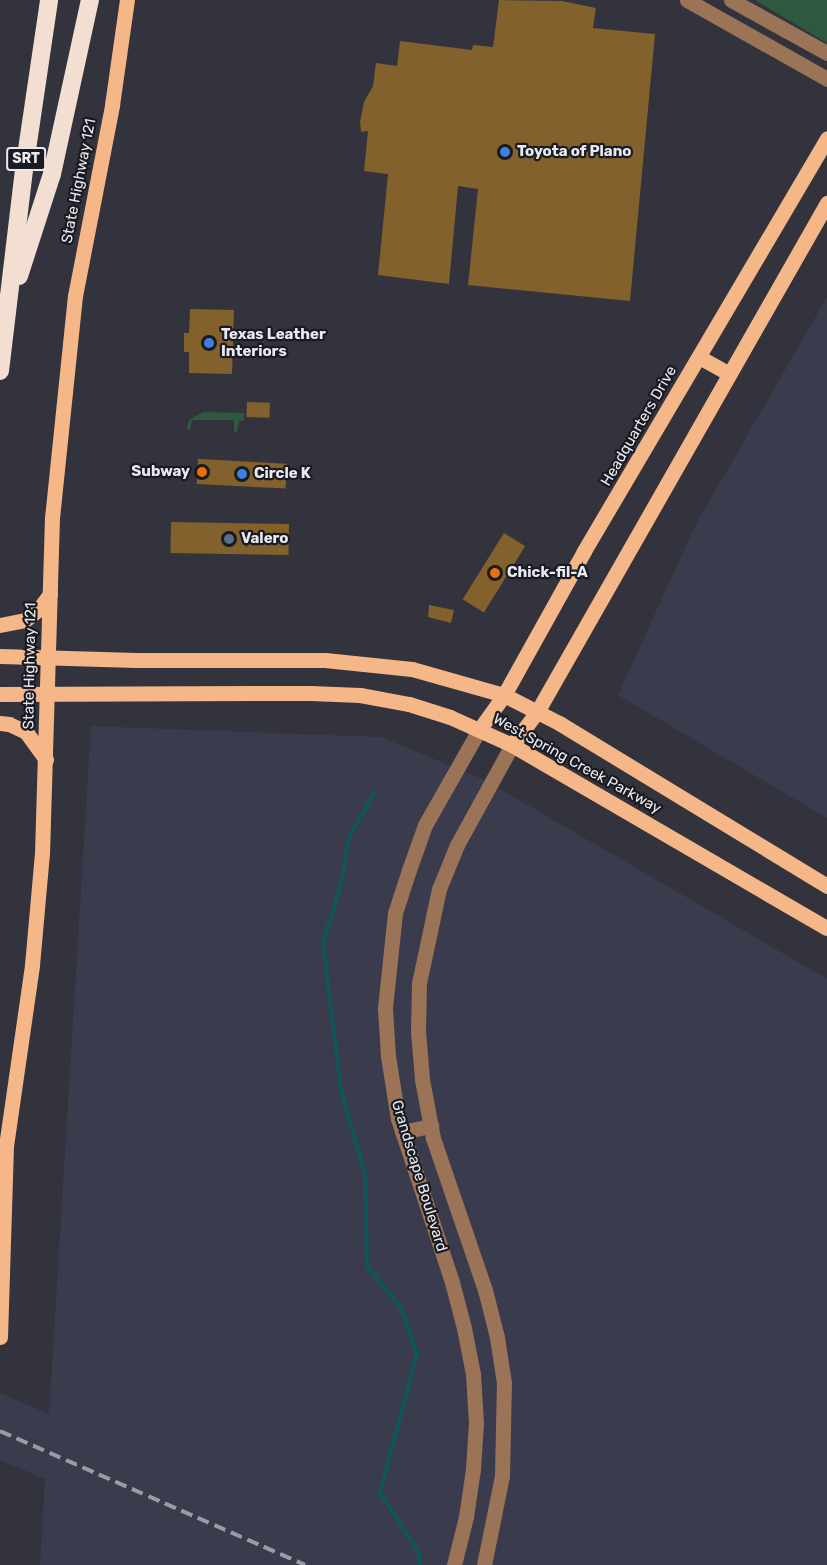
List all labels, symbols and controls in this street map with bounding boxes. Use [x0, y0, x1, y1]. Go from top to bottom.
street label: State Highway 121 [58, 117, 100, 245]
place label: Toyota of Plano [517, 143, 632, 161]
marker: Toyota of Plano [498, 145, 512, 159]
road number: SRT [5, 148, 47, 170]
place label: Texas Leather Interiors [221, 325, 326, 360]
marker: Texas Leather Interiors [202, 336, 216, 350]
street label: Headquarters Drive [597, 363, 681, 489]
place label: Subway [131, 463, 190, 481]
marker: Subway [195, 465, 209, 479]
place label: Circle K [254, 465, 311, 483]
marker: Circle K [235, 467, 249, 481]
place label: Valero [241, 530, 288, 548]
marker: Valero [222, 532, 236, 546]
place label: Chick-fil-A [507, 564, 588, 582]
marker: Chick-fil-A [488, 566, 502, 580]
street label: State Highway 121 [20, 602, 40, 730]
street label: West Spring Creek Parkway [490, 710, 664, 818]
street label: Grandscape Boulevard [387, 1098, 451, 1254]

